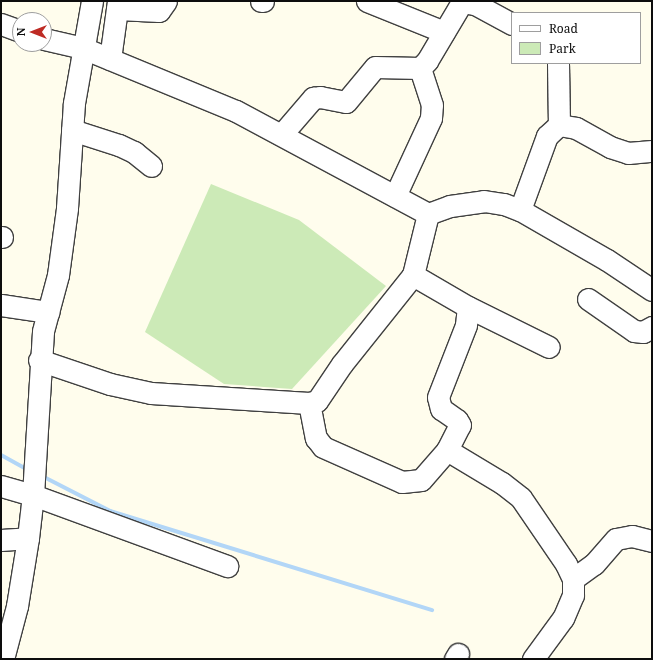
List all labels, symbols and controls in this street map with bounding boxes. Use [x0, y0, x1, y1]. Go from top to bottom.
north arrow [12, 12, 52, 52]
legend [511, 12, 641, 64]
text: Road [549, 20, 578, 37]
text: N [13, 28, 28, 36]
text: Park [549, 40, 576, 57]

